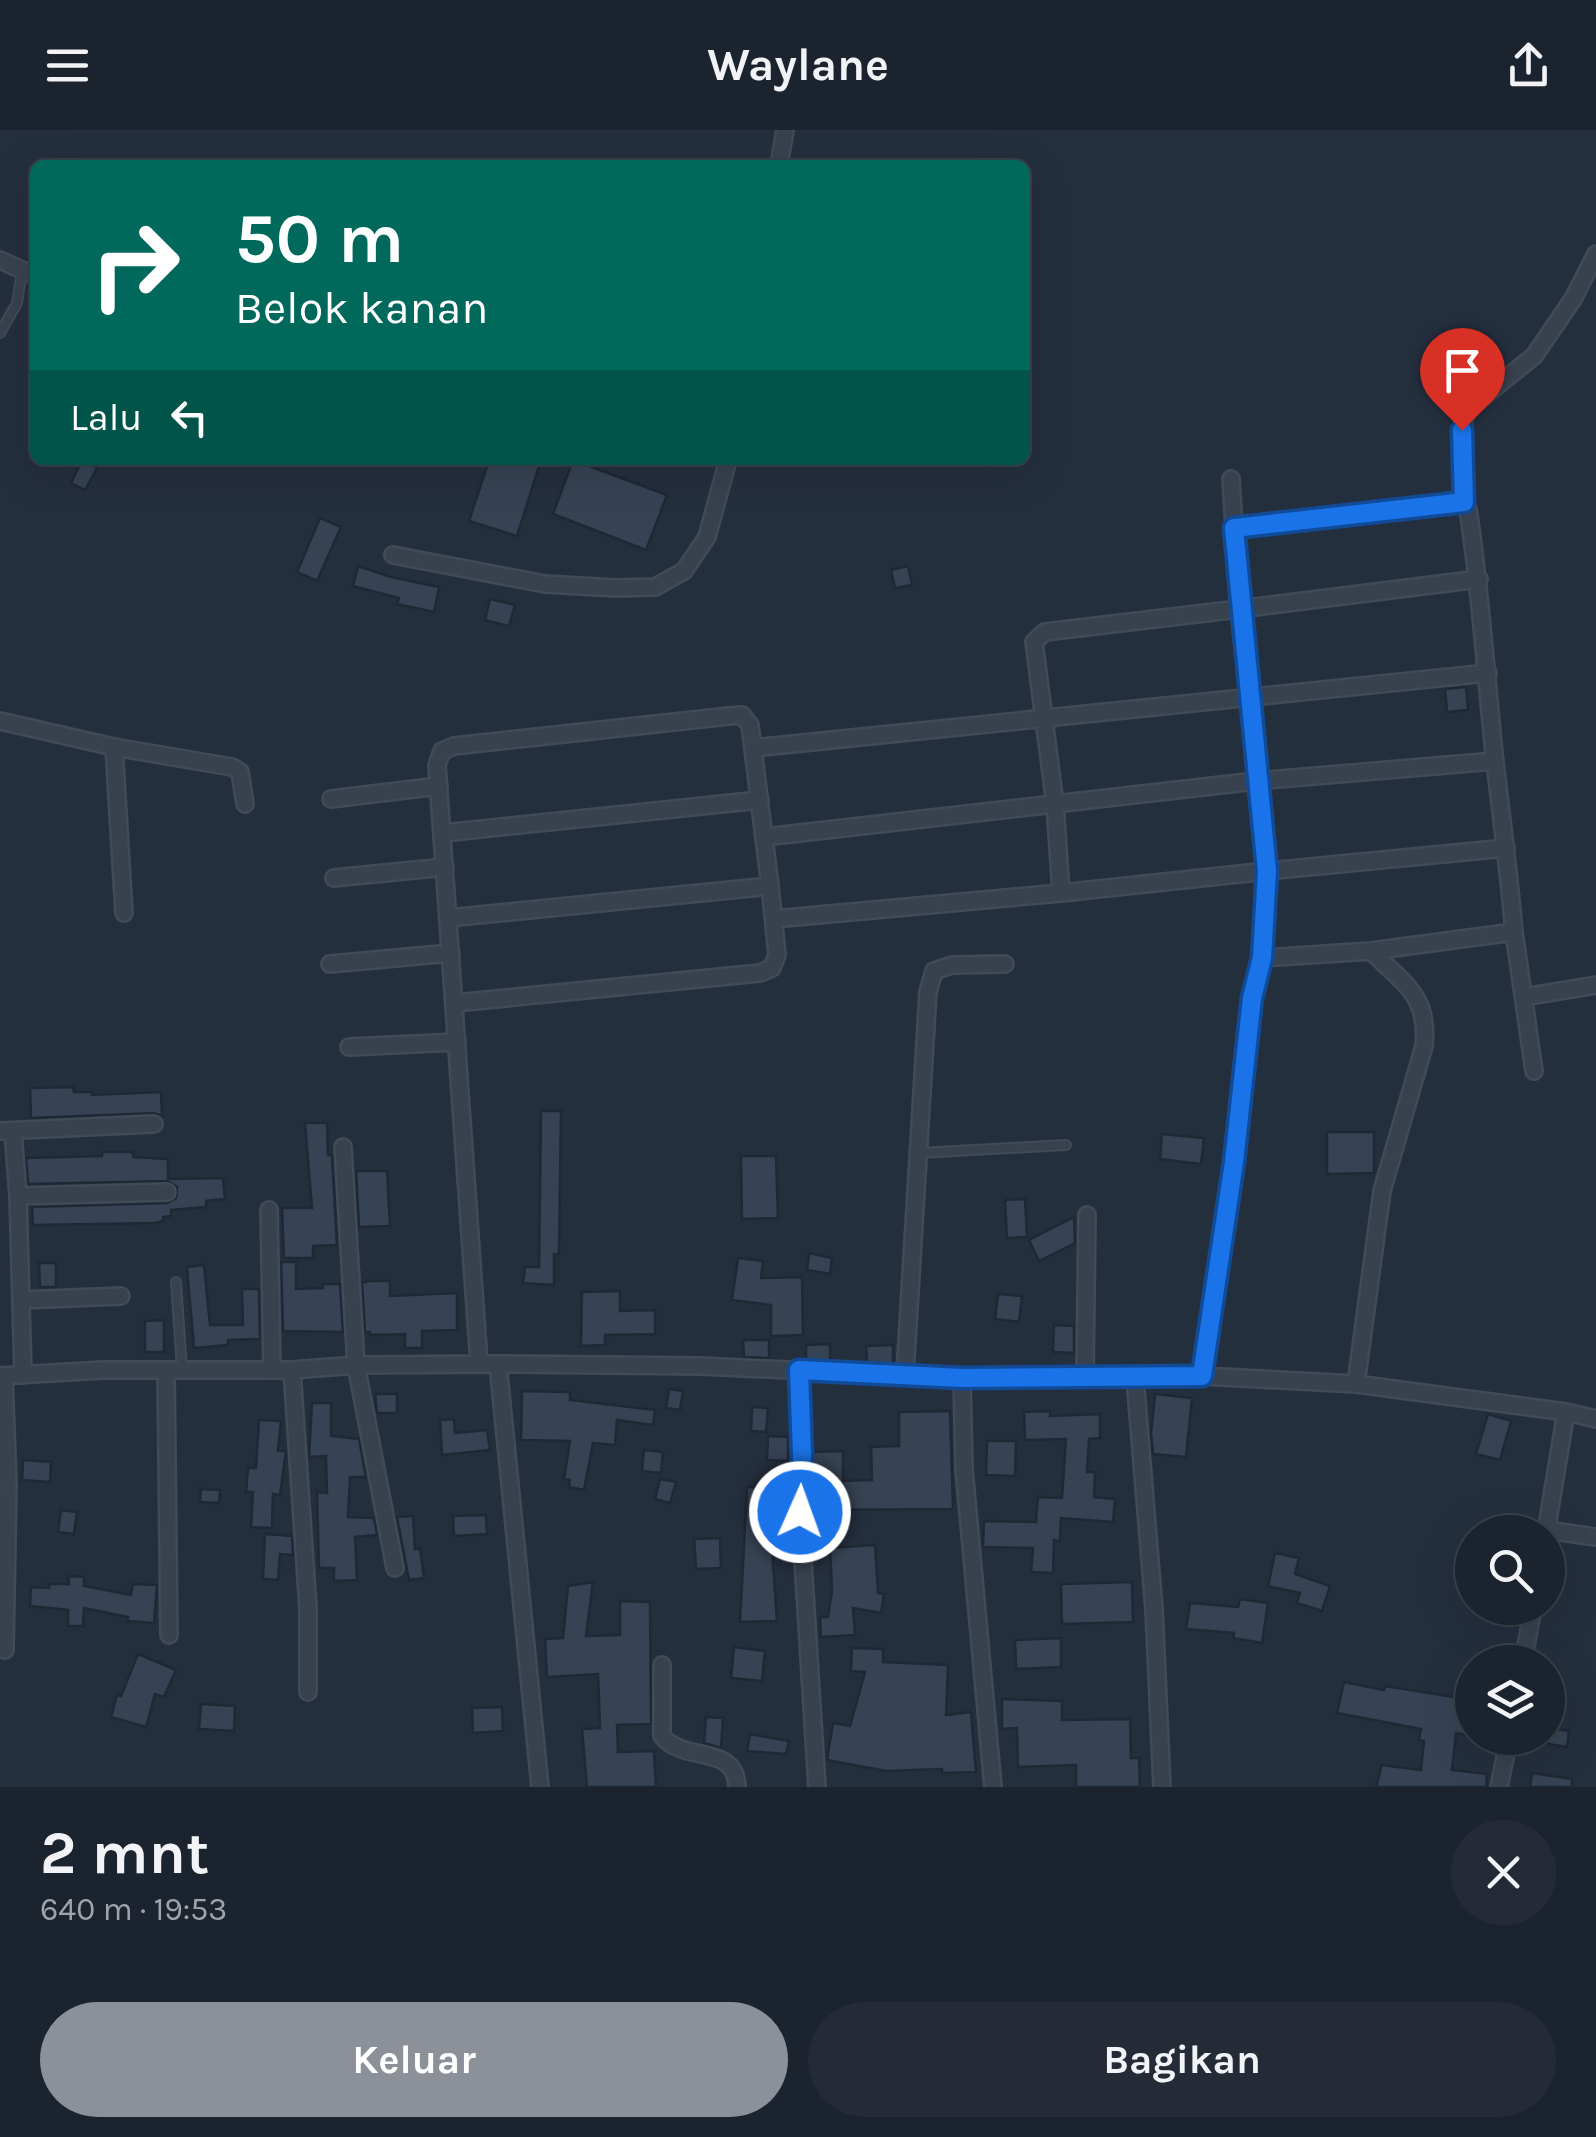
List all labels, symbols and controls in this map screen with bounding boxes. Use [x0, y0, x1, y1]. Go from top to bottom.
icon: menu [40, 38, 95, 93]
icon: share [1501, 38, 1556, 93]
text: Waylane [707, 39, 889, 91]
text: 50 m [235, 198, 404, 280]
icon: right [70, 200, 200, 330]
text: Belok kanan [235, 282, 489, 334]
pin [1420, 328, 1505, 431]
icon: arrive [1435, 343, 1490, 398]
icon: left [162, 390, 217, 445]
text: Lalu [70, 395, 142, 440]
position arrow [748, 1460, 852, 1564]
map controls [1455, 1515, 1565, 1755]
button: search [1455, 1515, 1565, 1625]
button: layers [1455, 1645, 1565, 1755]
text: 2 mnt [40, 1818, 209, 1888]
button: close [1451, 1820, 1556, 1925]
text: 640 m · 19:53 [40, 1891, 227, 1928]
button: Keluar [40, 2002, 788, 2117]
button: Bagikan [808, 2002, 1556, 2117]

